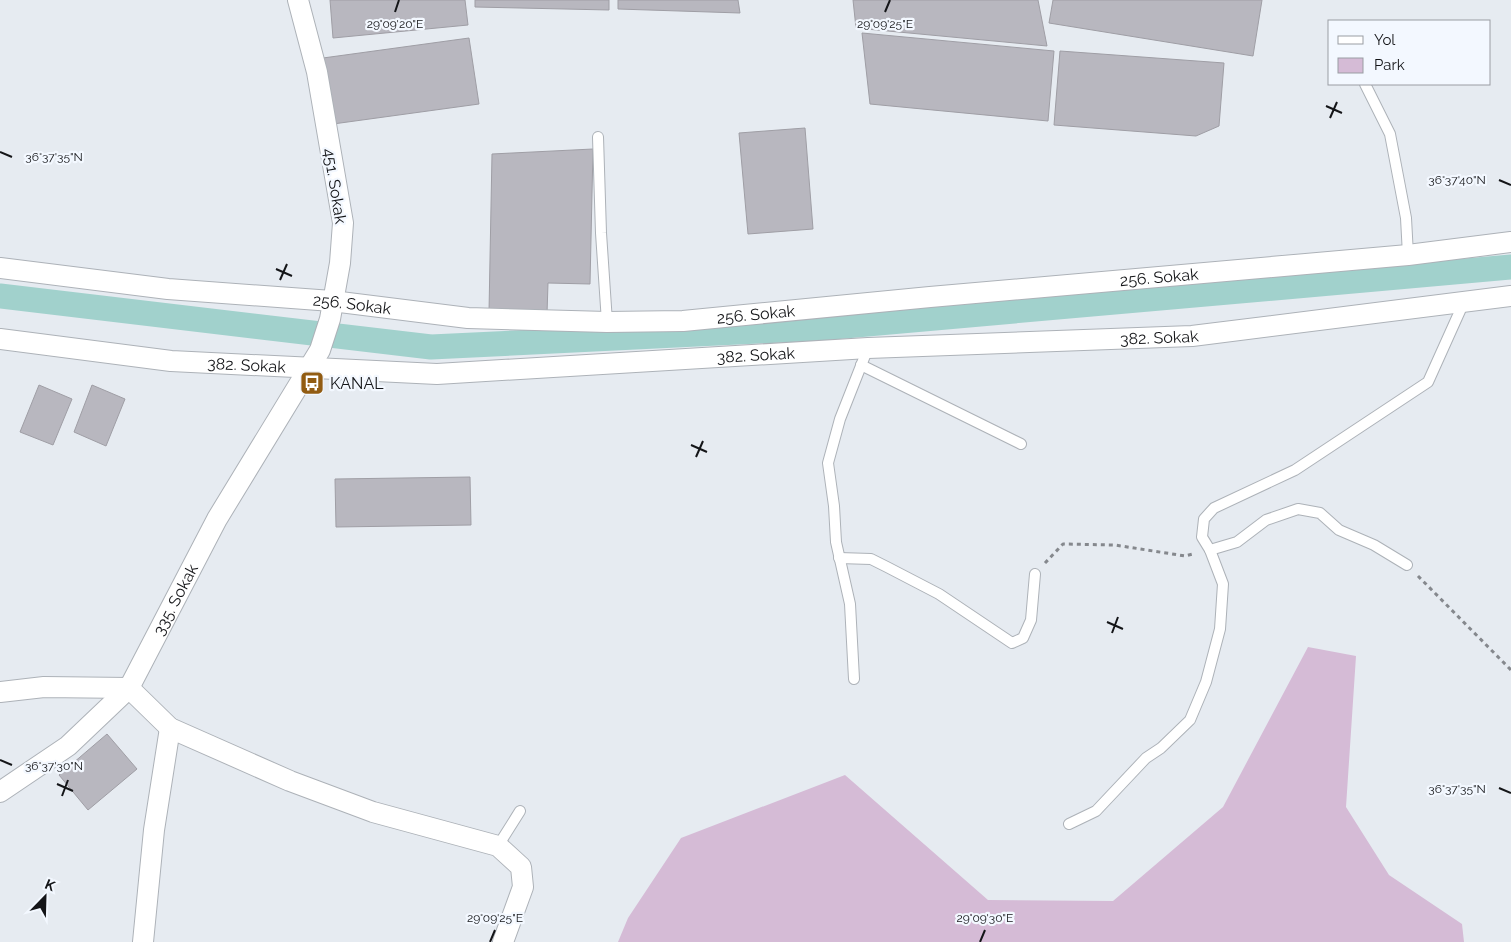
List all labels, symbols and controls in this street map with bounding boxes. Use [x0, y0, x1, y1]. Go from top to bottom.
text: 29°09'20"E [367, 17, 423, 31]
text: 29°09'25"E [857, 17, 913, 31]
legend [1328, 20, 1491, 85]
text: Yol [1374, 31, 1396, 49]
text: Park [1374, 56, 1405, 74]
street label: 451. Sokak [320, 147, 350, 226]
text: 36°37'35"N [25, 150, 83, 164]
text: 36°37'40"N [1428, 173, 1486, 187]
street label: 256. Sokak [1119, 264, 1200, 290]
street label: 256. Sokak [312, 290, 393, 318]
street label: 256. Sokak [716, 301, 796, 327]
street label: 382. Sokak [1120, 326, 1200, 348]
street label: 382. Sokak [716, 343, 796, 367]
street label: 382. Sokak [207, 353, 287, 376]
bus stop icon: KANAL [299, 370, 325, 396]
place label: KANAL [330, 374, 384, 393]
street label: 335. Sokak [149, 560, 202, 638]
text: 36°37'30"N [25, 759, 83, 773]
text: 36°37'35"N [1428, 782, 1486, 796]
north arrow [20, 872, 70, 922]
text: K [43, 876, 58, 894]
text: 29°09'25"E [467, 911, 523, 925]
text: 29°09'30"E [957, 911, 1013, 925]

